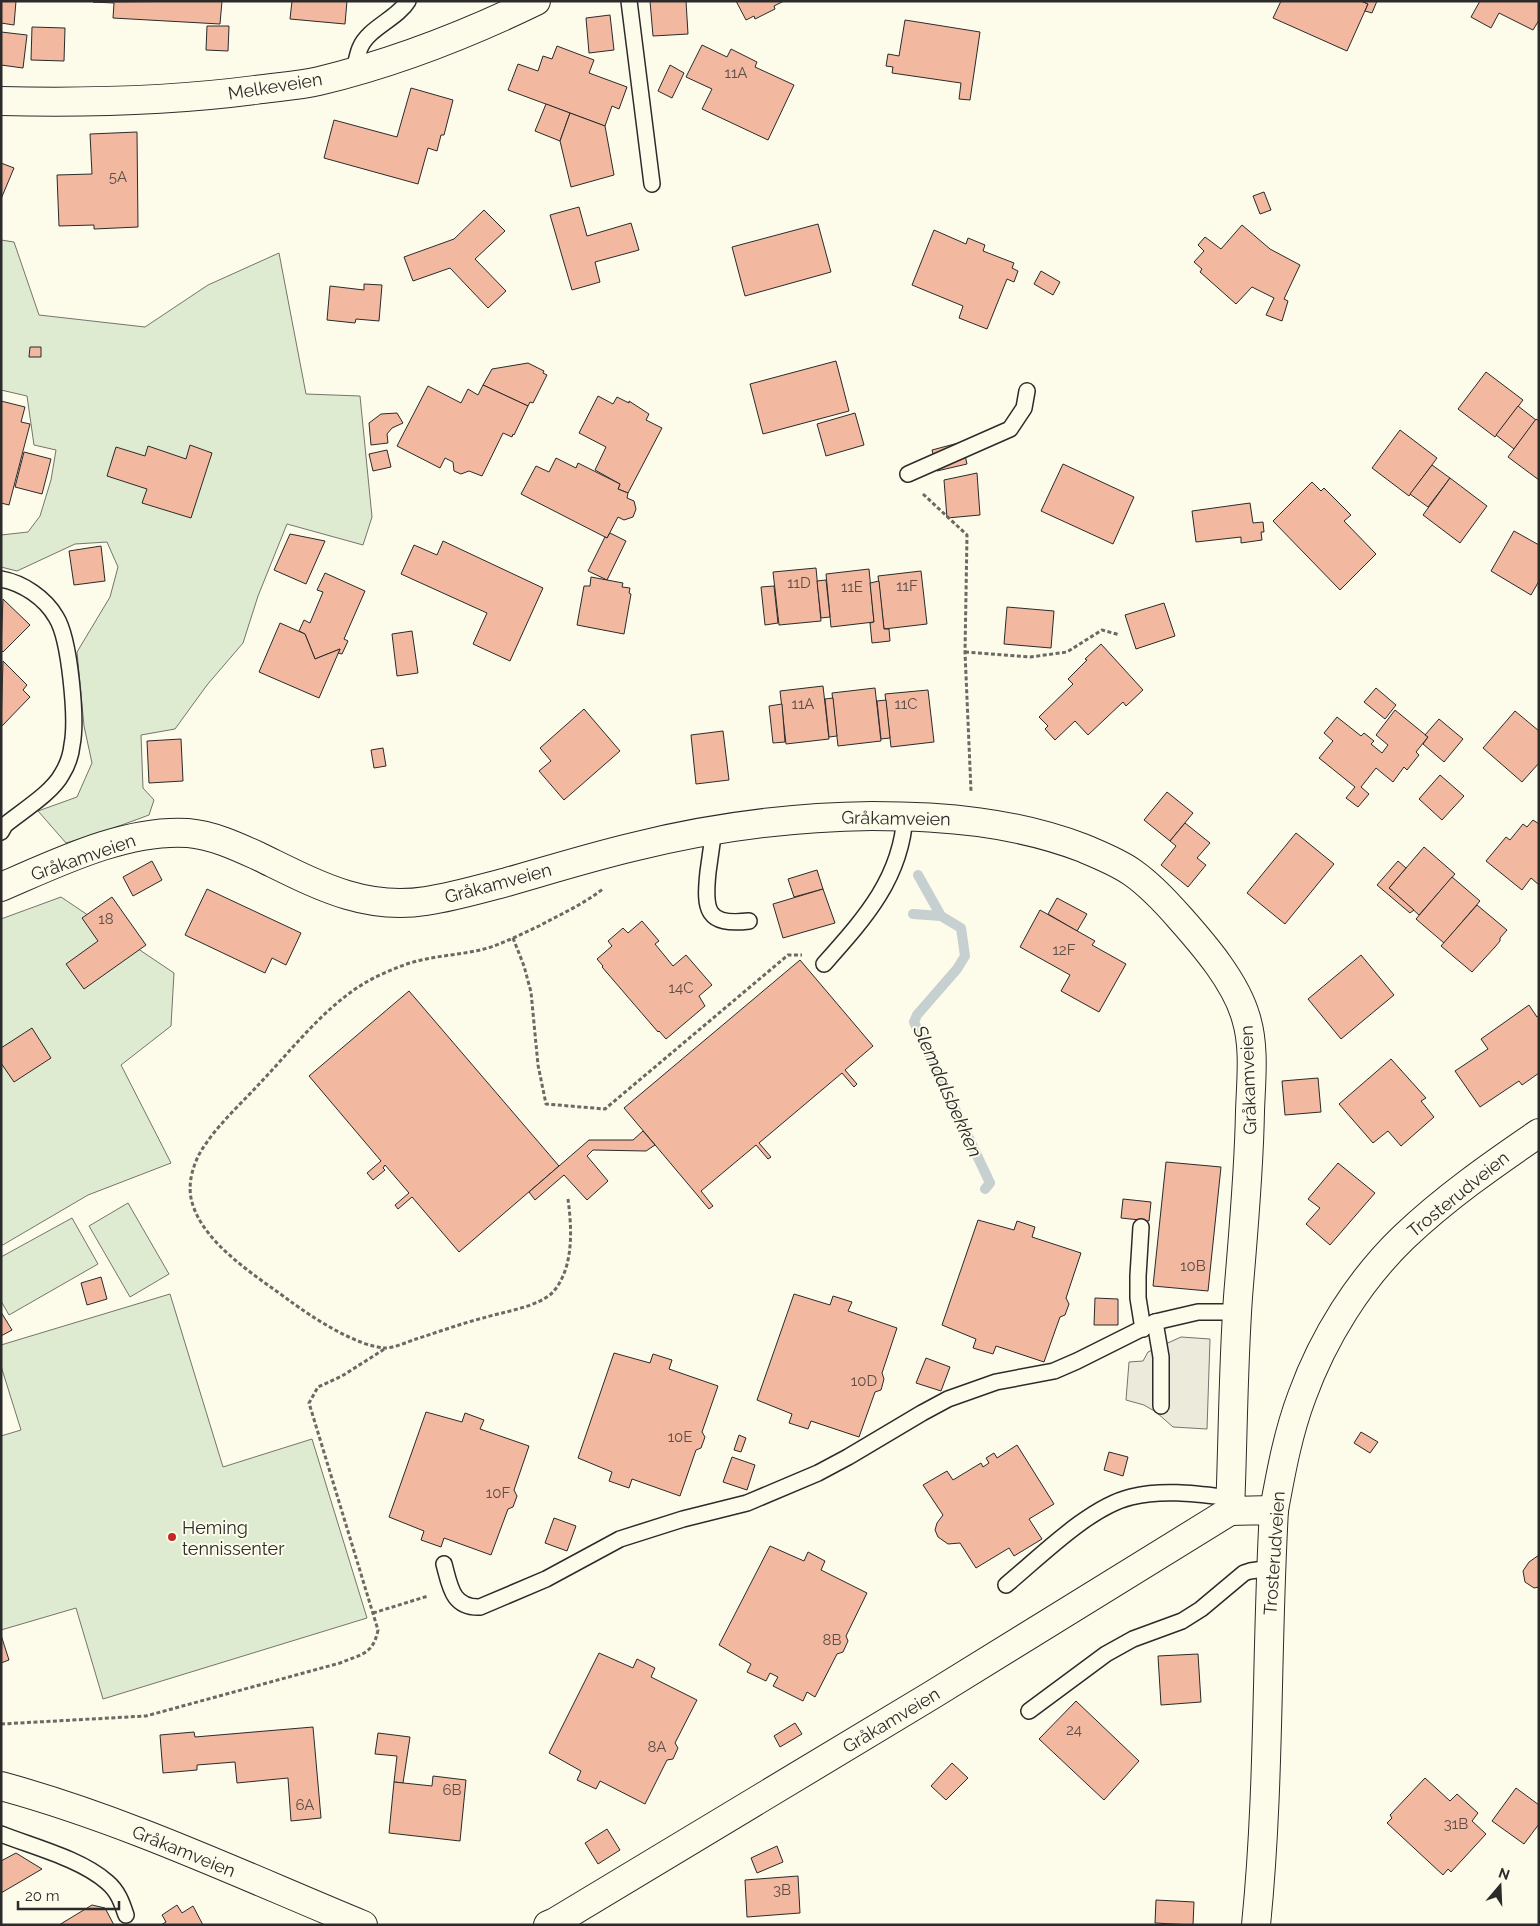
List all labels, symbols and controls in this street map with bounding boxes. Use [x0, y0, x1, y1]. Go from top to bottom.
house number: 11A [725, 64, 747, 82]
street label: Melkeveien [226, 68, 324, 104]
house number: 5A [109, 168, 127, 186]
house number: 11D [787, 574, 811, 592]
house number: 11F [896, 577, 918, 595]
house number: 11E [841, 578, 863, 596]
house number: 11A [792, 695, 814, 713]
house number: 11C [894, 695, 918, 713]
street label: Gråkamveien [841, 807, 951, 829]
street label: Gråkamveien [28, 829, 138, 885]
street label: Gråkamveien [442, 859, 554, 907]
house number: 18 [98, 910, 114, 928]
house number: 12F [1052, 941, 1076, 959]
house number: 14C [669, 979, 693, 997]
water label: Slemdalsbekken [909, 1021, 987, 1160]
street label: Gråkamveien [1236, 1025, 1260, 1135]
street label: Trosterudveien [1403, 1147, 1513, 1241]
house number: 10B [1180, 1257, 1206, 1275]
house number: 10D [851, 1372, 877, 1390]
house number: 10E [668, 1428, 692, 1446]
house number: 10F [486, 1484, 510, 1502]
street label: Trosterudveien [1259, 1490, 1289, 1616]
place label: Heming tennissenter [182, 1517, 285, 1559]
marker: Heming tennissenter [166, 1531, 178, 1543]
house number: 8B [823, 1631, 841, 1649]
street label: Gråkamveien [839, 1683, 943, 1757]
house number: 24 [1066, 1721, 1082, 1739]
house number: 8A [648, 1738, 666, 1756]
house number: 6B [442, 1781, 462, 1799]
house number: 6A [296, 1796, 314, 1814]
house number: 31B [1444, 1815, 1468, 1833]
street label: Gråkamveien [129, 1821, 239, 1881]
north arrow [1475, 1861, 1525, 1911]
text: N [1497, 1864, 1512, 1883]
scale bar [18, 1878, 119, 1910]
house number: 3B [773, 1881, 791, 1899]
text: 20 m [25, 1887, 60, 1905]

